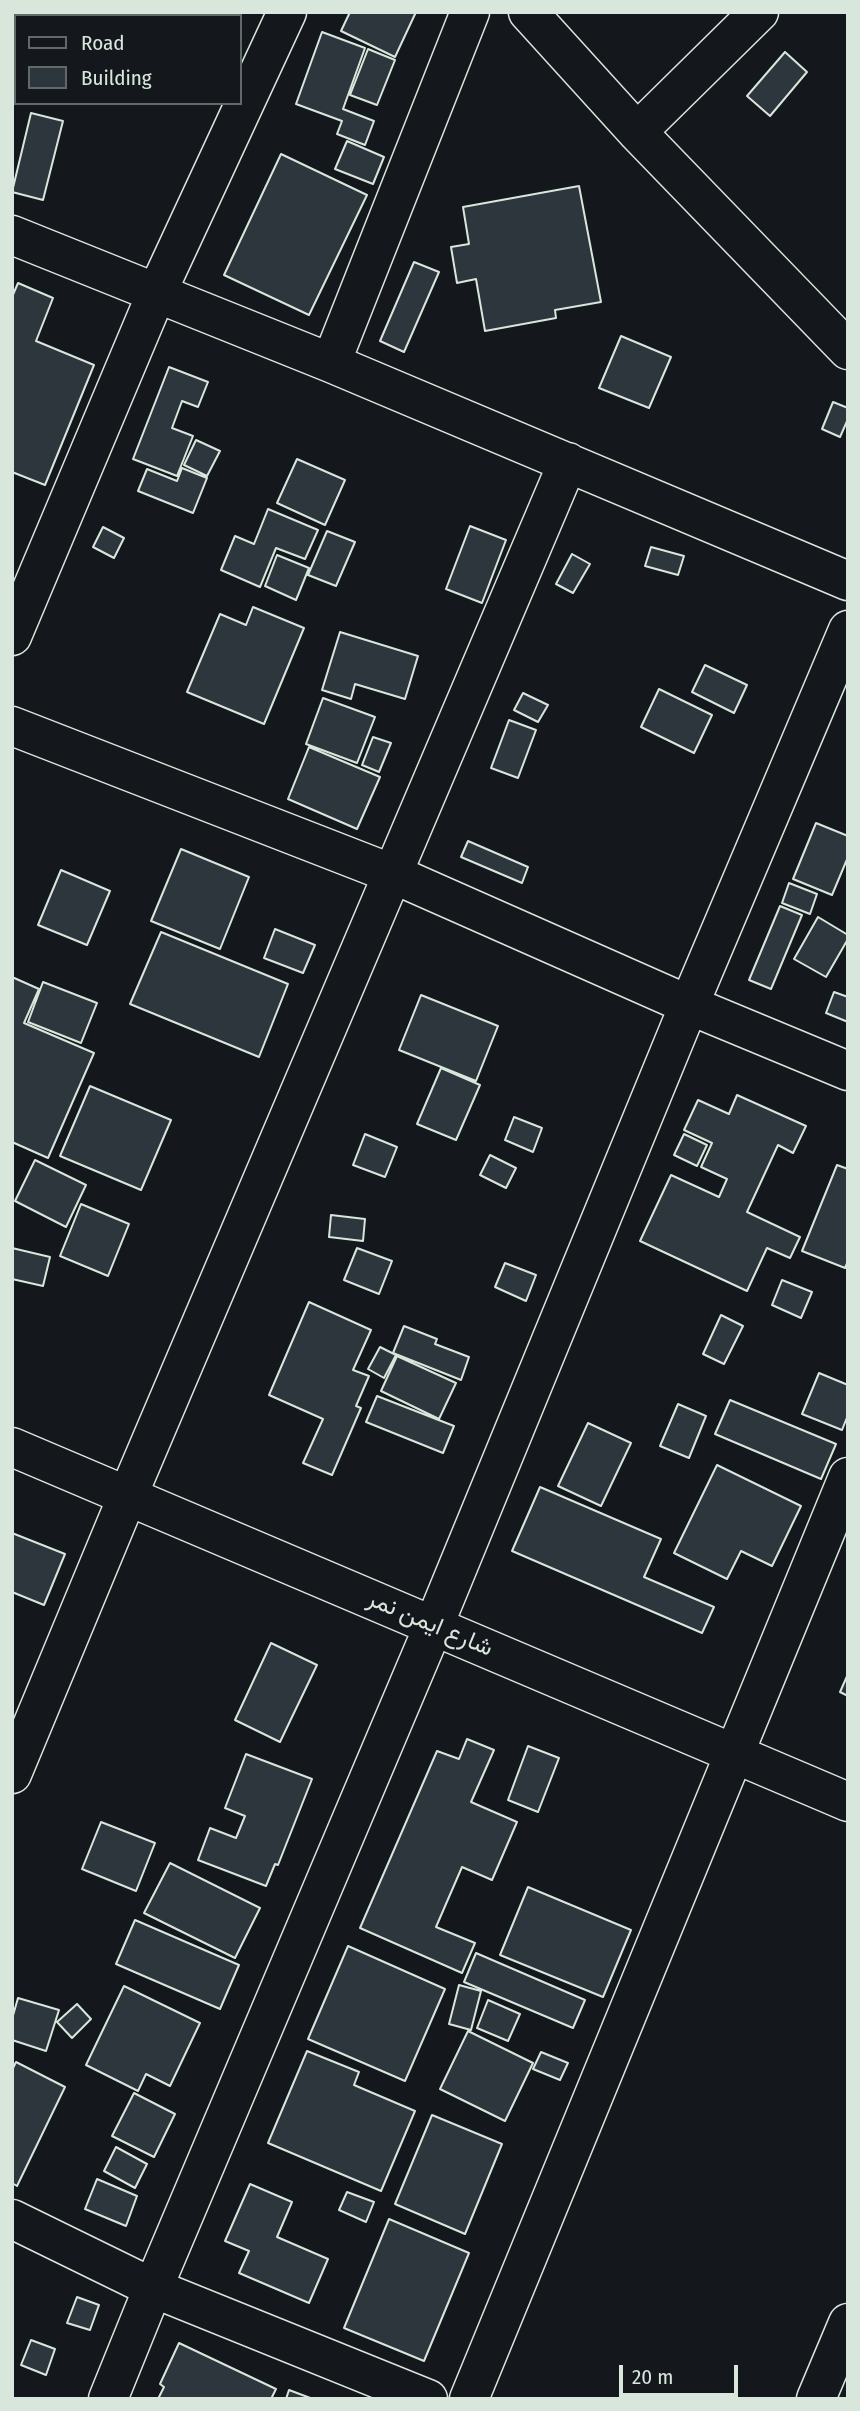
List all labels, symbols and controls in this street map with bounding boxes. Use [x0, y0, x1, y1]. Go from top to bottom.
legend [14, 14, 242, 105]
text: Road [81, 30, 125, 56]
text: Building [81, 65, 152, 91]
street label: شارع ايمن نمر [363, 1585, 497, 1663]
scale bar [622, 2352, 741, 2396]
text: 20 m [632, 2364, 673, 2390]

